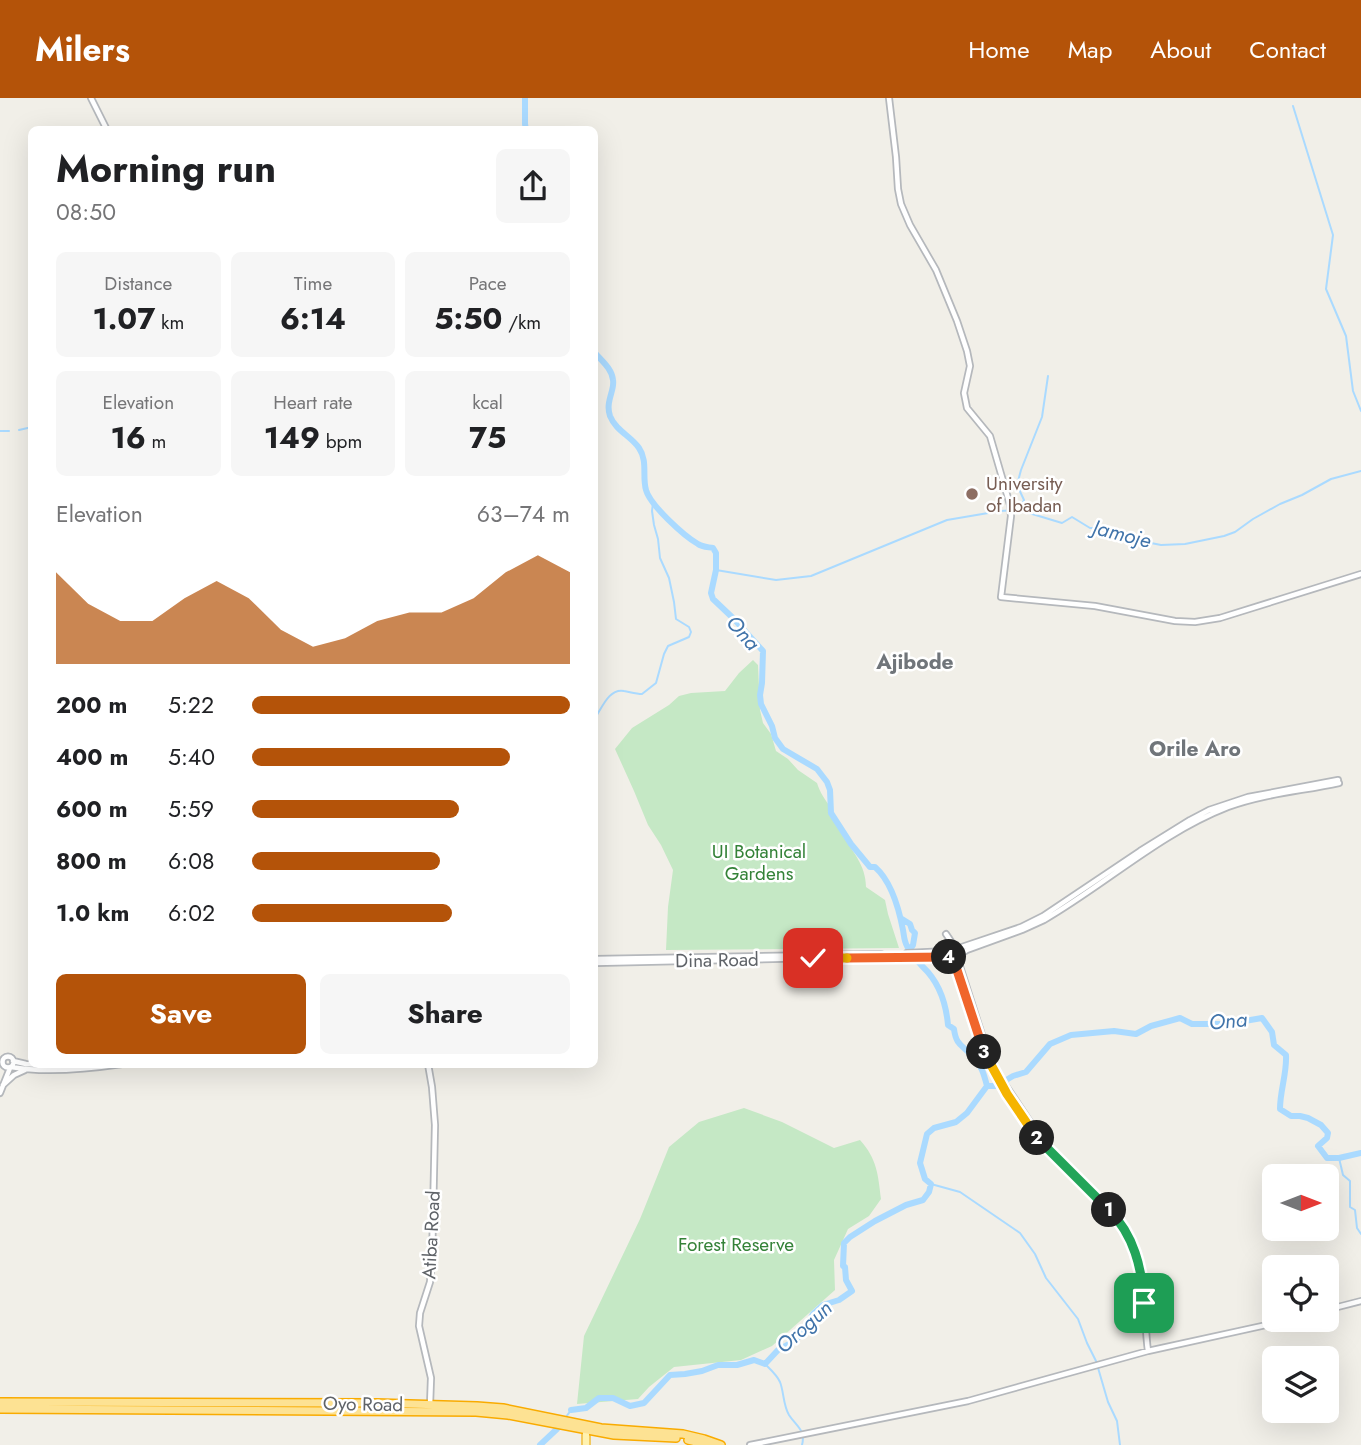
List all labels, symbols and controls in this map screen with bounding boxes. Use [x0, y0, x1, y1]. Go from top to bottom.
text: Milers [35, 26, 130, 73]
text: Home [968, 32, 1030, 67]
text: Map [1068, 32, 1112, 67]
text: About [1150, 32, 1211, 67]
text: Contact [1249, 32, 1326, 67]
text: Morning run [56, 141, 276, 196]
button: share [496, 149, 570, 223]
text: 08:50 [56, 195, 116, 229]
text: Distance [104, 270, 172, 297]
text: Time [294, 270, 332, 297]
text: Pace [469, 270, 507, 297]
text: 1.07 [92, 297, 155, 340]
text: 6:14 [280, 297, 346, 340]
text: 5:50 [434, 297, 502, 340]
text: km [155, 309, 184, 336]
text: /km [502, 309, 541, 336]
text: Elevation [102, 389, 174, 416]
text: Heart rate [273, 389, 353, 416]
text: kcal [472, 389, 503, 416]
text: 16 [110, 416, 146, 459]
text: 149 [264, 416, 320, 459]
text: 75 [469, 416, 506, 459]
text: m [146, 428, 166, 455]
text: bpm [320, 428, 362, 455]
place label: University of Ibadan [986, 470, 1063, 519]
marker: University of Ibadan [964, 486, 980, 502]
text: Elevation [56, 497, 143, 531]
text: 63–74 m [477, 497, 570, 531]
water label: Jamoje [1086, 511, 1155, 556]
water label: Ona [719, 609, 767, 658]
district label: Ajibode [875, 647, 954, 677]
text: 200 m [56, 688, 127, 722]
text: 5:22 [168, 688, 214, 722]
district label: Orile Aro [1149, 734, 1241, 764]
text: 400 m [56, 740, 128, 774]
text: 5:40 [168, 740, 215, 774]
text: 600 m [56, 792, 128, 826]
text: 5:59 [168, 792, 214, 826]
park label: UI Botanical Gardens [712, 838, 806, 887]
text: 800 m [56, 844, 127, 878]
text: 6:08 [168, 844, 215, 878]
text: 1.0 km [56, 896, 129, 930]
text: 6:02 [168, 896, 215, 930]
pin [783, 928, 843, 988]
icon: check [794, 939, 832, 977]
pin: 4 [932, 940, 967, 974]
text: 4 [942, 943, 955, 970]
street label: Dina Road [675, 946, 759, 974]
button: Save [56, 974, 306, 1054]
button: Share [320, 974, 570, 1054]
water label: Ona [1208, 1004, 1249, 1038]
pin: 3 [967, 1034, 1002, 1070]
text: 3 [978, 1038, 989, 1065]
pin: 2 [1020, 1121, 1054, 1156]
text: 2 [1030, 1124, 1043, 1151]
north arrow [1262, 1164, 1339, 1241]
map controls [1262, 1164, 1339, 1423]
street label: Atiba Road [415, 1190, 447, 1280]
pin: 1 [1092, 1192, 1126, 1228]
text: 1 [1104, 1196, 1113, 1223]
park label: Forest Reserve [678, 1231, 794, 1258]
button: locate [1262, 1255, 1339, 1332]
pin [1114, 1273, 1174, 1333]
icon: arrive [1125, 1284, 1163, 1322]
water label: Orogun [769, 1293, 839, 1361]
button: layers [1262, 1346, 1339, 1423]
street label: Oyo Road [323, 1390, 403, 1418]

